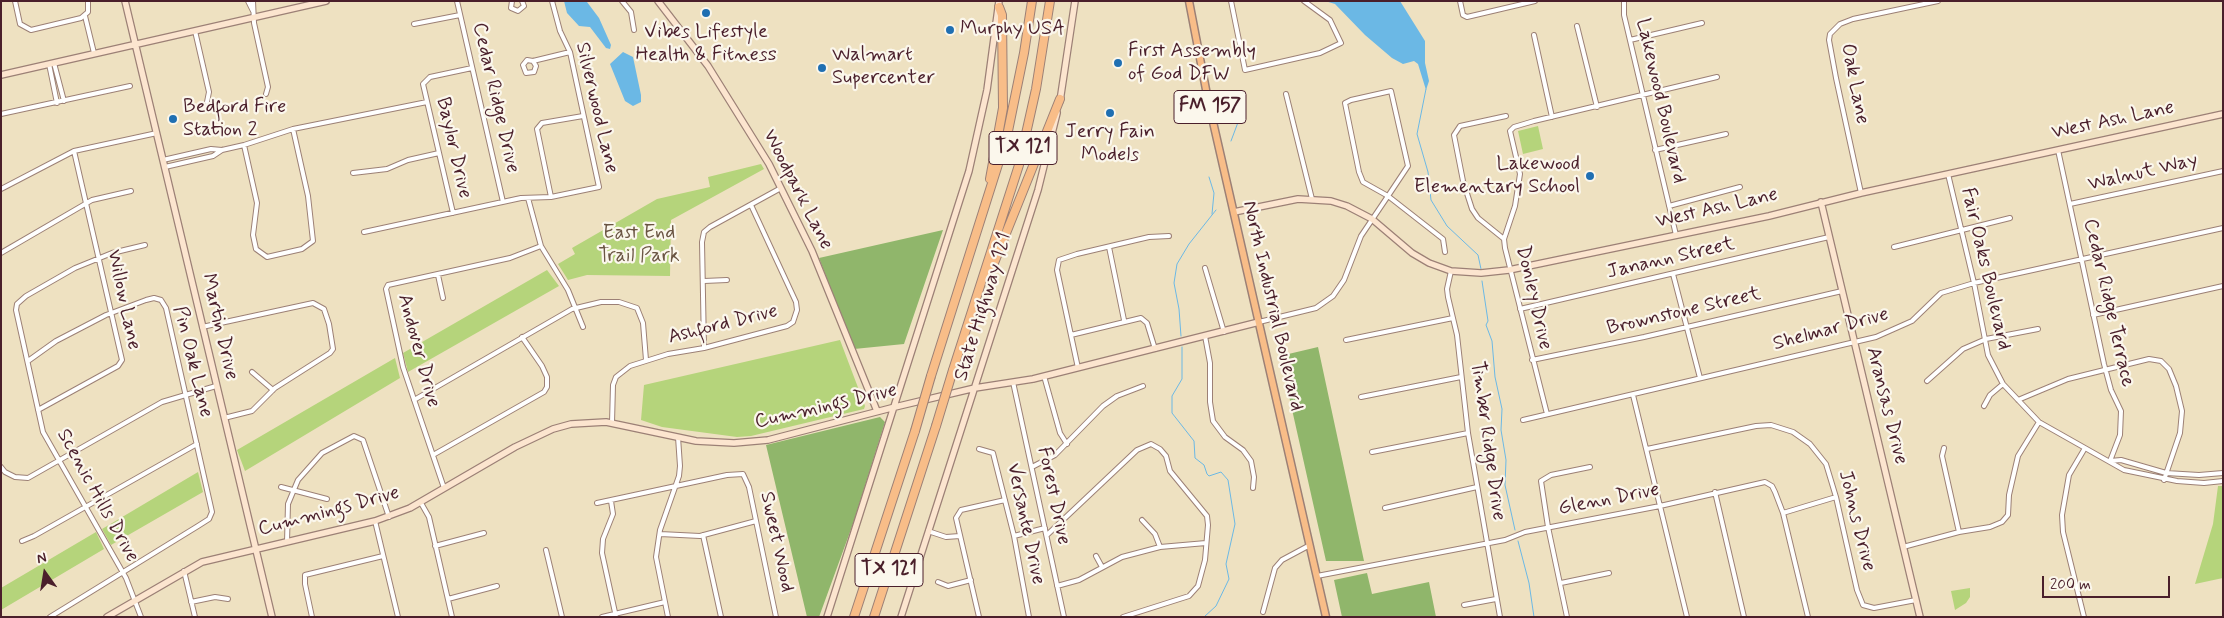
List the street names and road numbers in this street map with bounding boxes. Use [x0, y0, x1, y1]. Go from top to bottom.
street label: Lakewood Boulevard [1629, 16, 1691, 186]
street label: Cedar Ridge Drive [466, 20, 524, 176]
street label: Silverwood Lane [569, 40, 623, 176]
street label: Oak Lane [1834, 42, 1874, 126]
road number: FM 157 [1174, 90, 1246, 124]
street label: Baylor Drive [430, 95, 476, 201]
street label: West Ash Lane [2050, 96, 2176, 146]
street label: Woodpark Lane [756, 126, 838, 254]
road number: TX 121 [989, 132, 1057, 164]
street label: Walnut Way [2086, 149, 2200, 197]
street label: West Ash Lane [1654, 183, 1780, 235]
street label: Fair Oaks Boulevard [1955, 185, 2015, 353]
street label: North Industrial Boulevard [1236, 199, 1308, 413]
street label: Cedar Ridge Terrace [2077, 217, 2139, 389]
street label: State Highway 121 [950, 230, 1018, 384]
street label: Janann Street [1605, 233, 1737, 285]
street label: Donley Drive [1509, 244, 1557, 352]
street label: Willow Lane [101, 248, 145, 352]
street label: Martin Drive [195, 271, 243, 383]
street label: Brownstone Street [1605, 283, 1763, 341]
street label: Andover Drive [391, 292, 445, 410]
street label: Ashford Drive [666, 300, 780, 350]
street label: Shelmar Drive [1771, 303, 1891, 357]
street label: Pin Oak Lane [167, 304, 217, 420]
street label: Aransas Drive [1860, 345, 1912, 467]
street label: Timber Ridge Drive [1464, 360, 1510, 522]
street label: Cummings Drive [753, 379, 899, 435]
street label: Scenic Hills Drive [50, 425, 144, 567]
street label: Forest Drive [1031, 445, 1075, 547]
street label: Versante Drive [1000, 461, 1050, 587]
street label: Johns Drive [1832, 468, 1880, 574]
street label: Glenn Drive [1556, 478, 1662, 522]
street label: Cummings Drive [256, 482, 402, 542]
street label: Sweet Wood [754, 490, 798, 594]
road number: TX 121 [855, 554, 923, 586]

